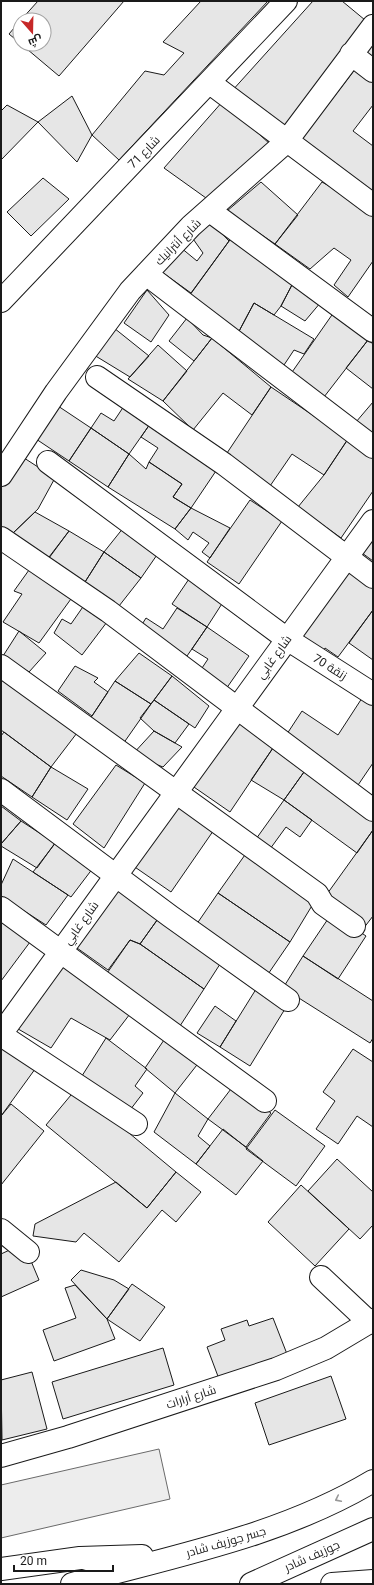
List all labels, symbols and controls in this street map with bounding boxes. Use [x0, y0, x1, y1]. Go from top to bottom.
north arrow [12, 12, 52, 52]
text: ش [26, 32, 44, 49]
street label: شارع 71 [125, 133, 164, 172]
street label: شارع أنترانيك [151, 215, 205, 269]
street label: شارع غابي [253, 632, 297, 683]
street label: زنقة 70 [310, 651, 350, 683]
street label: شارع غابي [60, 898, 104, 949]
street label: شارع أرارات [164, 1381, 218, 1413]
one-way arrow [335, 1494, 343, 1502]
street label: جسر جوزيف شادر [184, 1524, 267, 1560]
street label: جوزيف شادر [281, 1538, 342, 1575]
scale bar [14, 1547, 113, 1573]
text: 20 m [20, 1554, 47, 1568]

